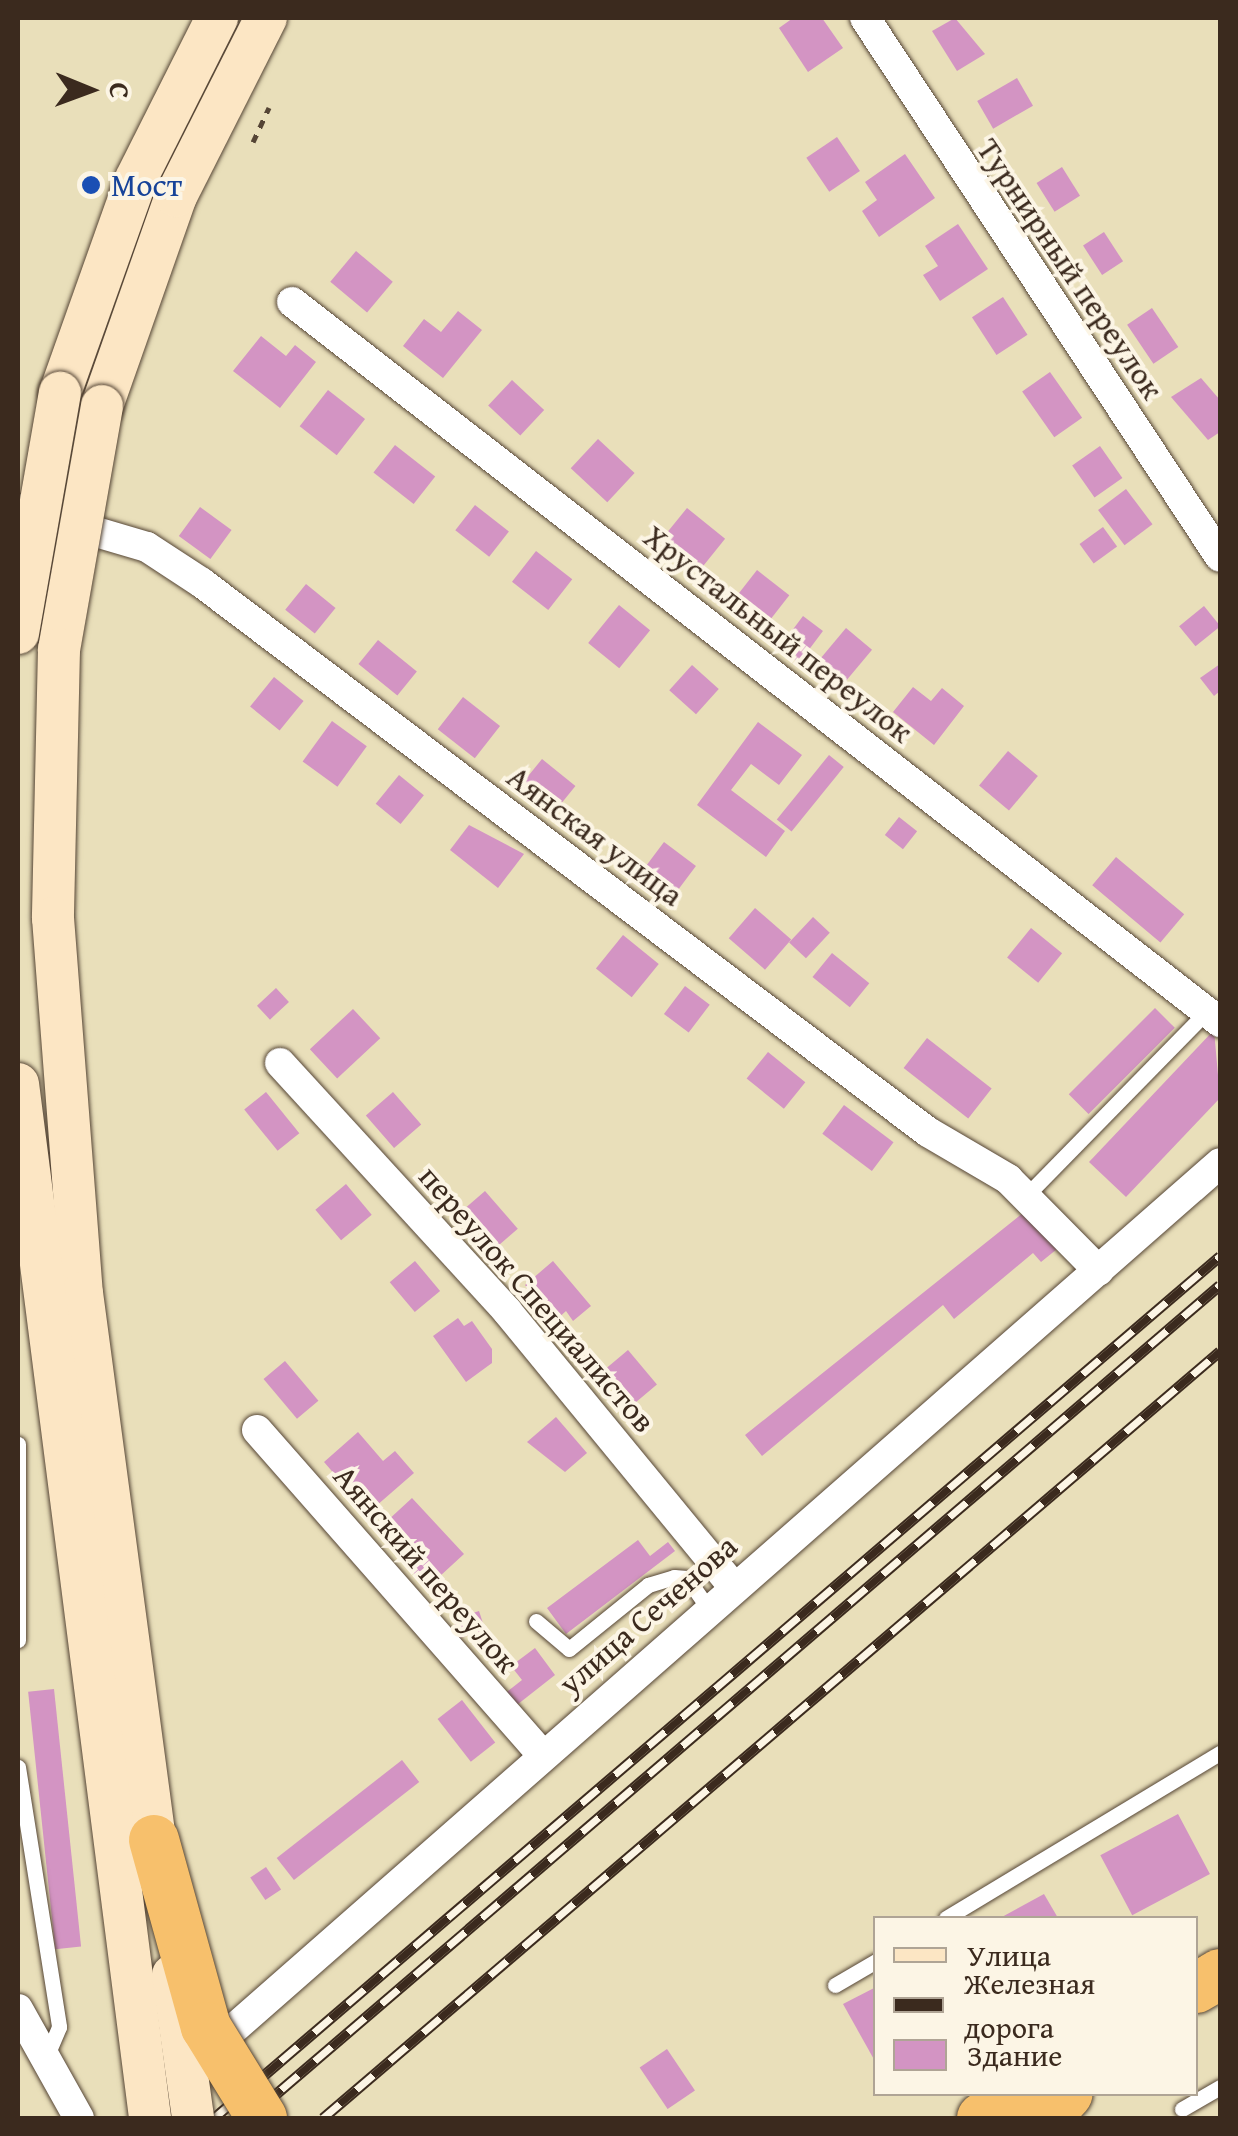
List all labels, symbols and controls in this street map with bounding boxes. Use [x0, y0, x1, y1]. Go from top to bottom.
north arrow [40, 40, 140, 140]
text: С [100, 82, 141, 99]
street label: Турнирный переулок [969, 132, 1171, 406]
place label: Мост [111, 166, 182, 204]
marker: Мост [80, 174, 102, 196]
street label: Хрустальный переулок [636, 517, 920, 751]
street label: Аянская улица [500, 757, 690, 915]
street label: переулок Специалистов [411, 1158, 663, 1440]
street label: Аянский переулок [325, 1457, 527, 1681]
street label: улица Сеченова [551, 1527, 745, 1703]
legend [873, 1916, 1198, 2096]
text: Улица [967, 1933, 1051, 1977]
text: Железная дорога [964, 1961, 1095, 2049]
text: Здание [967, 2033, 1062, 2077]

